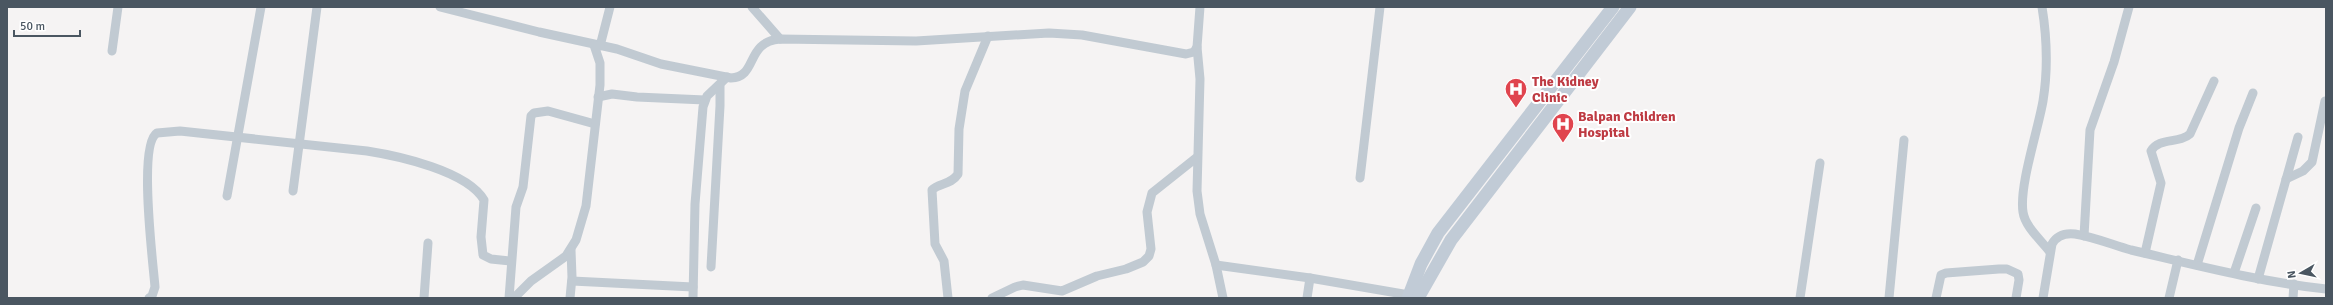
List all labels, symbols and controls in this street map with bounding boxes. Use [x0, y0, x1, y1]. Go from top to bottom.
scale bar [14, 12, 80, 38]
text: 50 m [20, 19, 45, 34]
place label: The Kidney Clinic [1532, 73, 1599, 106]
hospital icon: The Kidney Clinic [1503, 76, 1529, 109]
place label: Balpan Children Hospital [1578, 108, 1676, 141]
hospital icon: Balpan Children Hospital [1550, 111, 1576, 144]
north arrow [2281, 253, 2321, 293]
text: N [2285, 270, 2299, 279]

